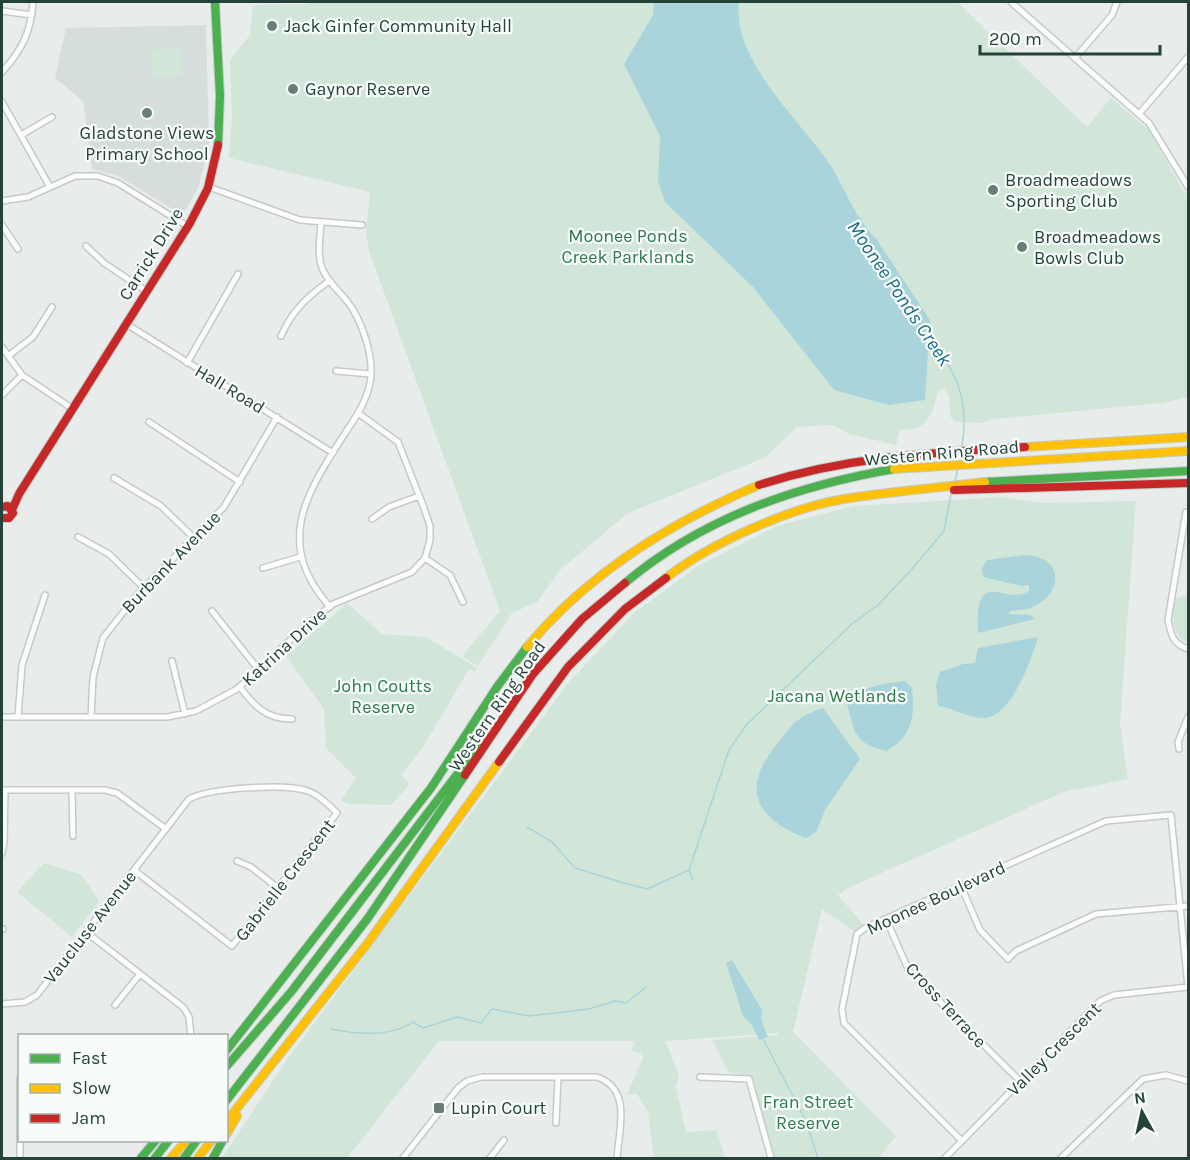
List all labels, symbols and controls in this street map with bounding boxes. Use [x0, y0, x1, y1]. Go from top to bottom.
place label: Jack Ginfer Community Hall [284, 15, 512, 37]
scale bar [980, 18, 1160, 56]
marker: Jack Ginfer Community Hall [265, 19, 279, 33]
text: 200 m [989, 28, 1042, 50]
place label: Gaynor Reserve [305, 78, 430, 100]
marker: Gaynor Reserve [286, 82, 300, 96]
marker: Gladstone Views Primary School [140, 106, 154, 120]
place label: Gladstone Views Primary School [80, 122, 214, 165]
place label: Broadmeadows Sporting Club [1005, 169, 1132, 212]
marker: Broadmeadows Sporting Club [986, 183, 1000, 197]
street label: Carrick Drive [114, 204, 188, 304]
water label: Moonee Ponds Creek [842, 216, 957, 371]
park label: Moonee Ponds Creek Parklands [562, 225, 694, 268]
place label: Broadmeadows Bowls Club [1034, 226, 1161, 269]
marker: Broadmeadows Bowls Club [1015, 240, 1029, 254]
street label: Hall Road [191, 360, 269, 418]
street label: Western Ring Road [864, 435, 1020, 471]
street label: Burbank Avenue [117, 506, 225, 618]
street label: Katrina Drive [237, 603, 331, 691]
street label: Western Ring Road [444, 636, 550, 776]
park label: John Coutts Reserve [334, 675, 432, 718]
park label: Jacana Wetlands [768, 685, 906, 707]
street label: Gabrielle Crescent [230, 814, 340, 946]
street label: Moonee Boulevard [863, 856, 1009, 940]
street label: Vaucluse Avenue [39, 866, 141, 988]
street label: Cross Terrace [901, 958, 991, 1052]
street label: Valley Crescent [1002, 997, 1106, 1101]
legend [18, 1034, 228, 1142]
text: Fast [72, 1047, 107, 1069]
text: Slow [72, 1077, 111, 1099]
north arrow [1112, 1082, 1172, 1142]
text: N [1133, 1087, 1147, 1108]
park label: Fran Street Reserve [763, 1091, 853, 1134]
place label: Lupin Court [451, 1097, 547, 1119]
marker: Lupin Court [432, 1101, 446, 1115]
text: Jam [72, 1107, 106, 1129]

